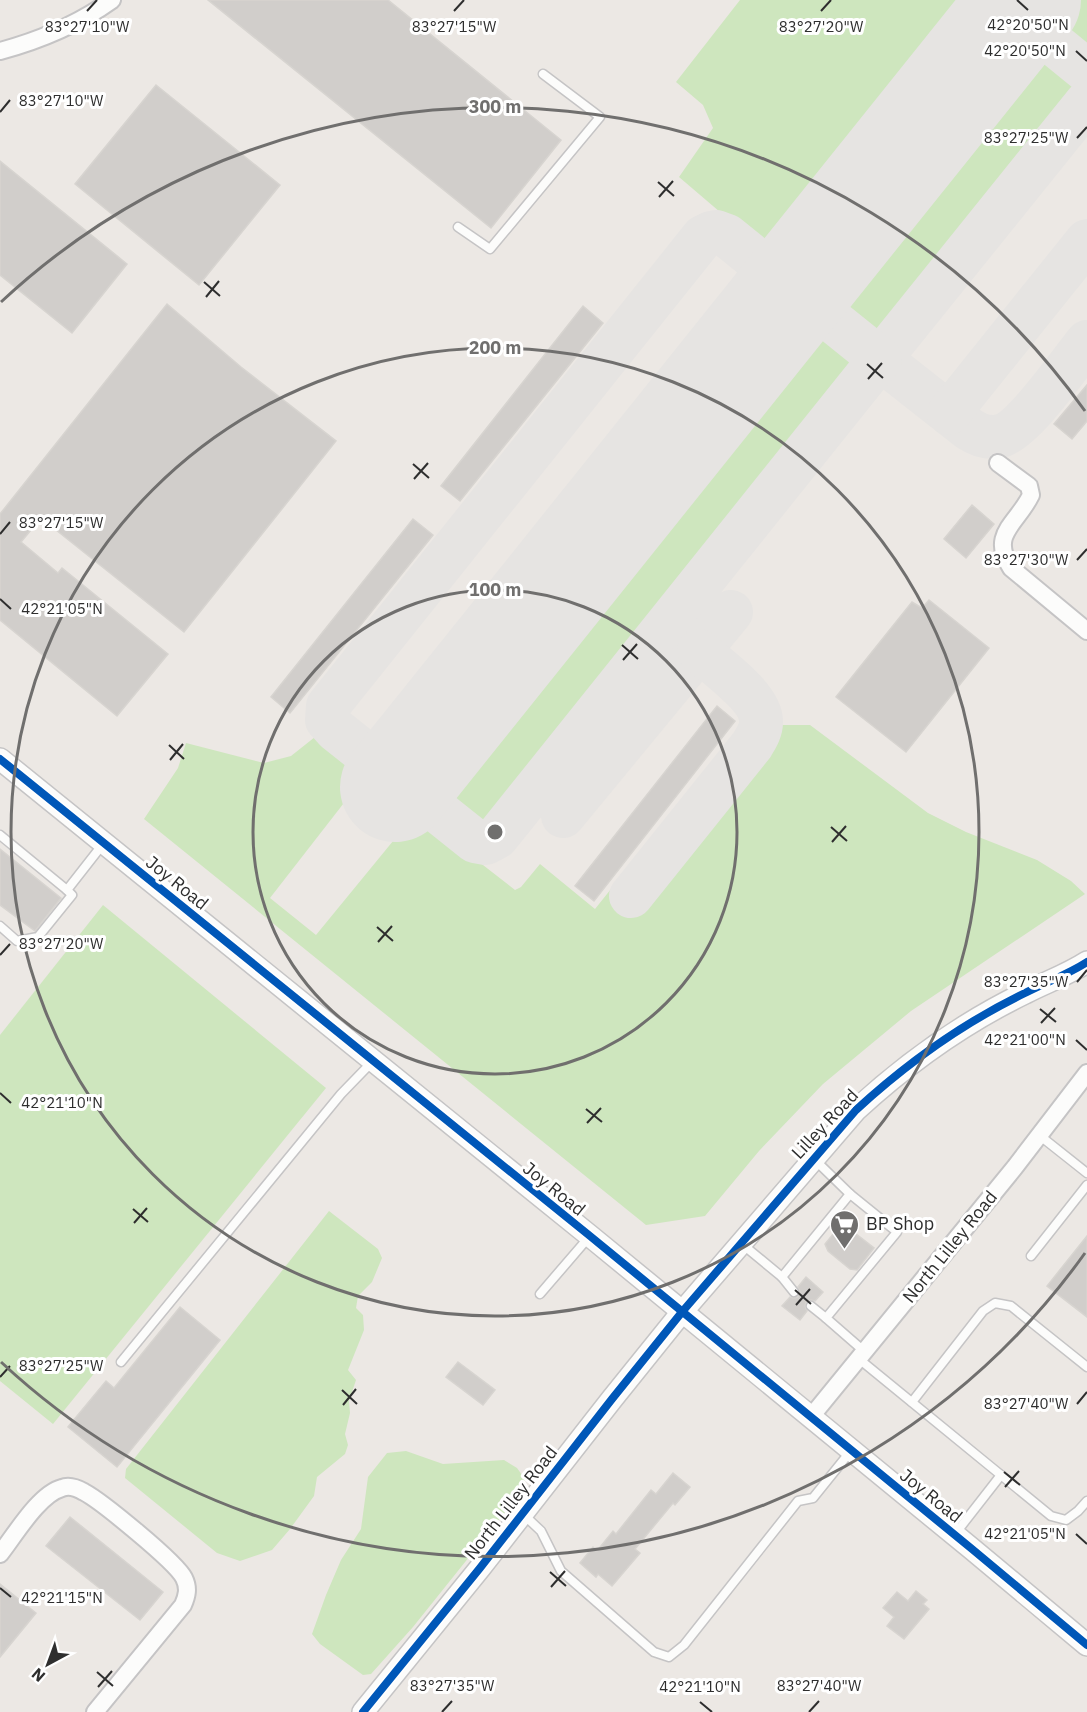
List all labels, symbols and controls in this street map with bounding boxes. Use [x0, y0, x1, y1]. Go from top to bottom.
text: 42°20'50"N [987, 15, 1069, 34]
text: 83°27'10"W [45, 17, 130, 36]
text: 83°27'15"W [412, 17, 497, 36]
text: 83°27'20"W [779, 17, 864, 36]
text: 42°20'50"N [984, 41, 1066, 60]
text: 83°27'10"W [19, 91, 104, 110]
text: 300 m [469, 95, 521, 118]
text: 83°27'25"W [984, 128, 1069, 147]
text: 200 m [469, 336, 521, 359]
text: 83°27'15"W [19, 513, 104, 532]
text: 83°27'30"W [984, 550, 1069, 569]
text: 100 m [469, 578, 521, 601]
text: 42°21'05"N [21, 599, 103, 618]
centre of rings [485, 822, 505, 842]
street label: Joy Road [141, 850, 213, 915]
text: 83°27'20"W [19, 934, 104, 953]
text: 83°27'35"W [984, 972, 1069, 991]
text: 42°21'00"N [984, 1030, 1066, 1049]
street label: Lilley Road [786, 1084, 863, 1164]
text: 42°21'10"N [21, 1093, 103, 1112]
street label: Joy Road [518, 1156, 590, 1221]
street label: North Lilley Road [897, 1186, 1002, 1308]
supermarket icon: BP Shop [829, 1208, 861, 1250]
place label: BP Shop [866, 1212, 934, 1235]
text: 83°27'25"W [19, 1356, 104, 1375]
text: 83°27'40"W [984, 1394, 1069, 1413]
street label: North Lilley Road [459, 1441, 562, 1564]
street label: Joy Road [895, 1463, 967, 1528]
text: 42°21'05"N [984, 1524, 1066, 1543]
text: 42°21'15"N [21, 1588, 103, 1607]
north arrow [18, 1634, 78, 1694]
text: N [27, 1664, 49, 1687]
text: 83°27'35"W [410, 1676, 495, 1695]
text: 83°27'40"W [777, 1676, 862, 1695]
text: 42°21'10"N [659, 1677, 741, 1696]

